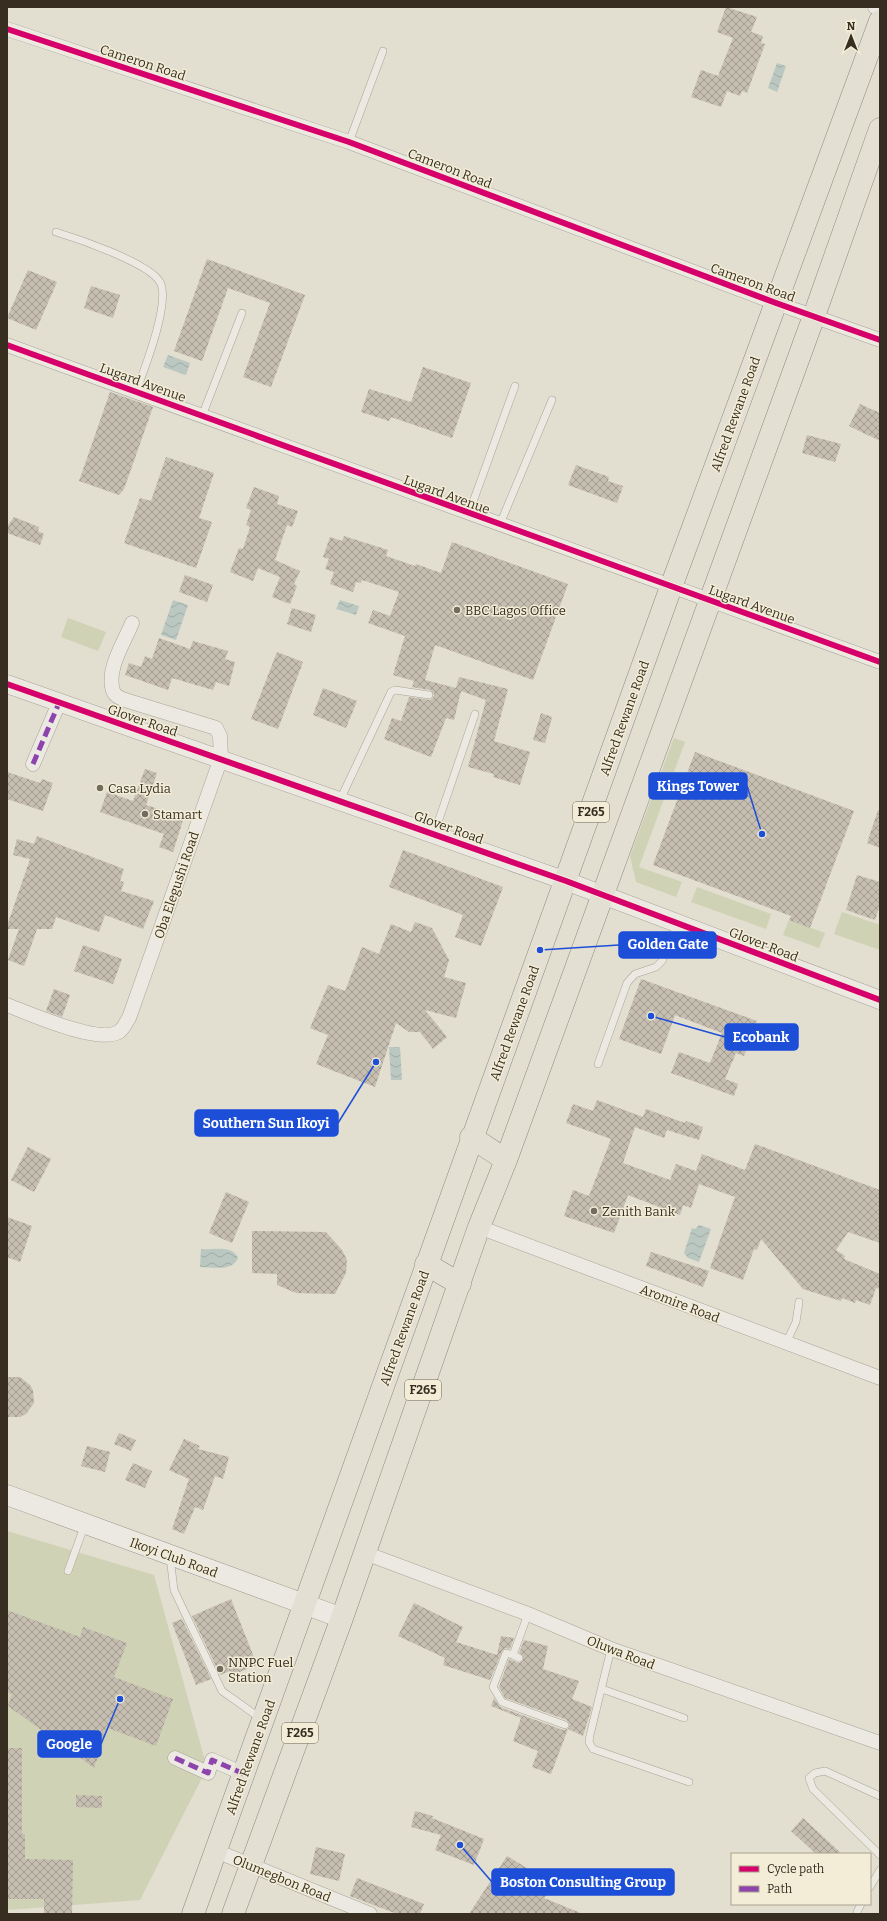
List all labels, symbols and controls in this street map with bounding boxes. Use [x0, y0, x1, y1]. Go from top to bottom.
north arrow [831, 16, 871, 56]
text: N [847, 20, 856, 33]
street label: Cameron Road [98, 42, 188, 83]
street label: Cameron Road [406, 146, 494, 192]
street label: Cameron Road [708, 260, 798, 305]
street label: Alfred Rewane Road [708, 354, 763, 474]
street label: Lugard Avenue [98, 360, 188, 405]
street label: Lugard Avenue [402, 472, 492, 517]
street label: Lugard Avenue [707, 582, 797, 627]
place label: BBC Lagos Office [465, 603, 566, 618]
marker: BBC Lagos Office [452, 605, 462, 615]
street label: Alfred Rewane Road [597, 658, 652, 778]
street label: Glover Road [106, 701, 180, 740]
callout: Kings Tower [649, 773, 747, 799]
text: Kings Tower [657, 778, 740, 795]
place label: Casa Lydia [108, 781, 171, 796]
marker: Casa Lydia [95, 783, 105, 793]
road number: F265 [573, 802, 609, 822]
place label: Stamart [153, 807, 203, 822]
street label: Glover Road [412, 808, 486, 847]
marker: Stamart [140, 809, 150, 819]
street label: Oba Elegushi Road [151, 829, 202, 941]
street label: Glover Road [727, 924, 801, 965]
callout: Golden Gate [619, 932, 716, 958]
text: Golden Gate [628, 936, 709, 953]
street label: Alfred Rewane Road [487, 963, 542, 1083]
callout: Ecobank [725, 1024, 798, 1050]
text: Ecobank [733, 1029, 790, 1046]
callout: Southern Sun Ikoyi [195, 1110, 338, 1136]
text: Southern Sun Ikoyi [203, 1115, 330, 1132]
place label: Zenith Bank [602, 1204, 676, 1219]
marker: Zenith Bank [589, 1206, 599, 1216]
street label: Alfred Rewane Road [377, 1268, 432, 1388]
street label: Aromire Road [638, 1281, 722, 1326]
road number: F265 [405, 1380, 441, 1400]
street label: Ikoyi Club Road [128, 1535, 220, 1580]
street label: Oluwa Road [585, 1633, 657, 1672]
place label: NNPC Fuel Station [228, 1655, 294, 1685]
marker: NNPC Fuel Station [215, 1664, 225, 1674]
street label: Alfred Rewane Road [223, 1697, 278, 1817]
road number: F265 [282, 1723, 318, 1743]
callout: Google [38, 1731, 101, 1757]
text: Google [46, 1736, 92, 1753]
street label: Olumegbon Road [231, 1852, 333, 1905]
legend [731, 1853, 871, 1905]
text: Cycle path [767, 1862, 825, 1876]
callout: Boston Consulting Group [492, 1869, 674, 1895]
text: Boston Consulting Group [500, 1874, 666, 1891]
text: Path [767, 1882, 793, 1896]

